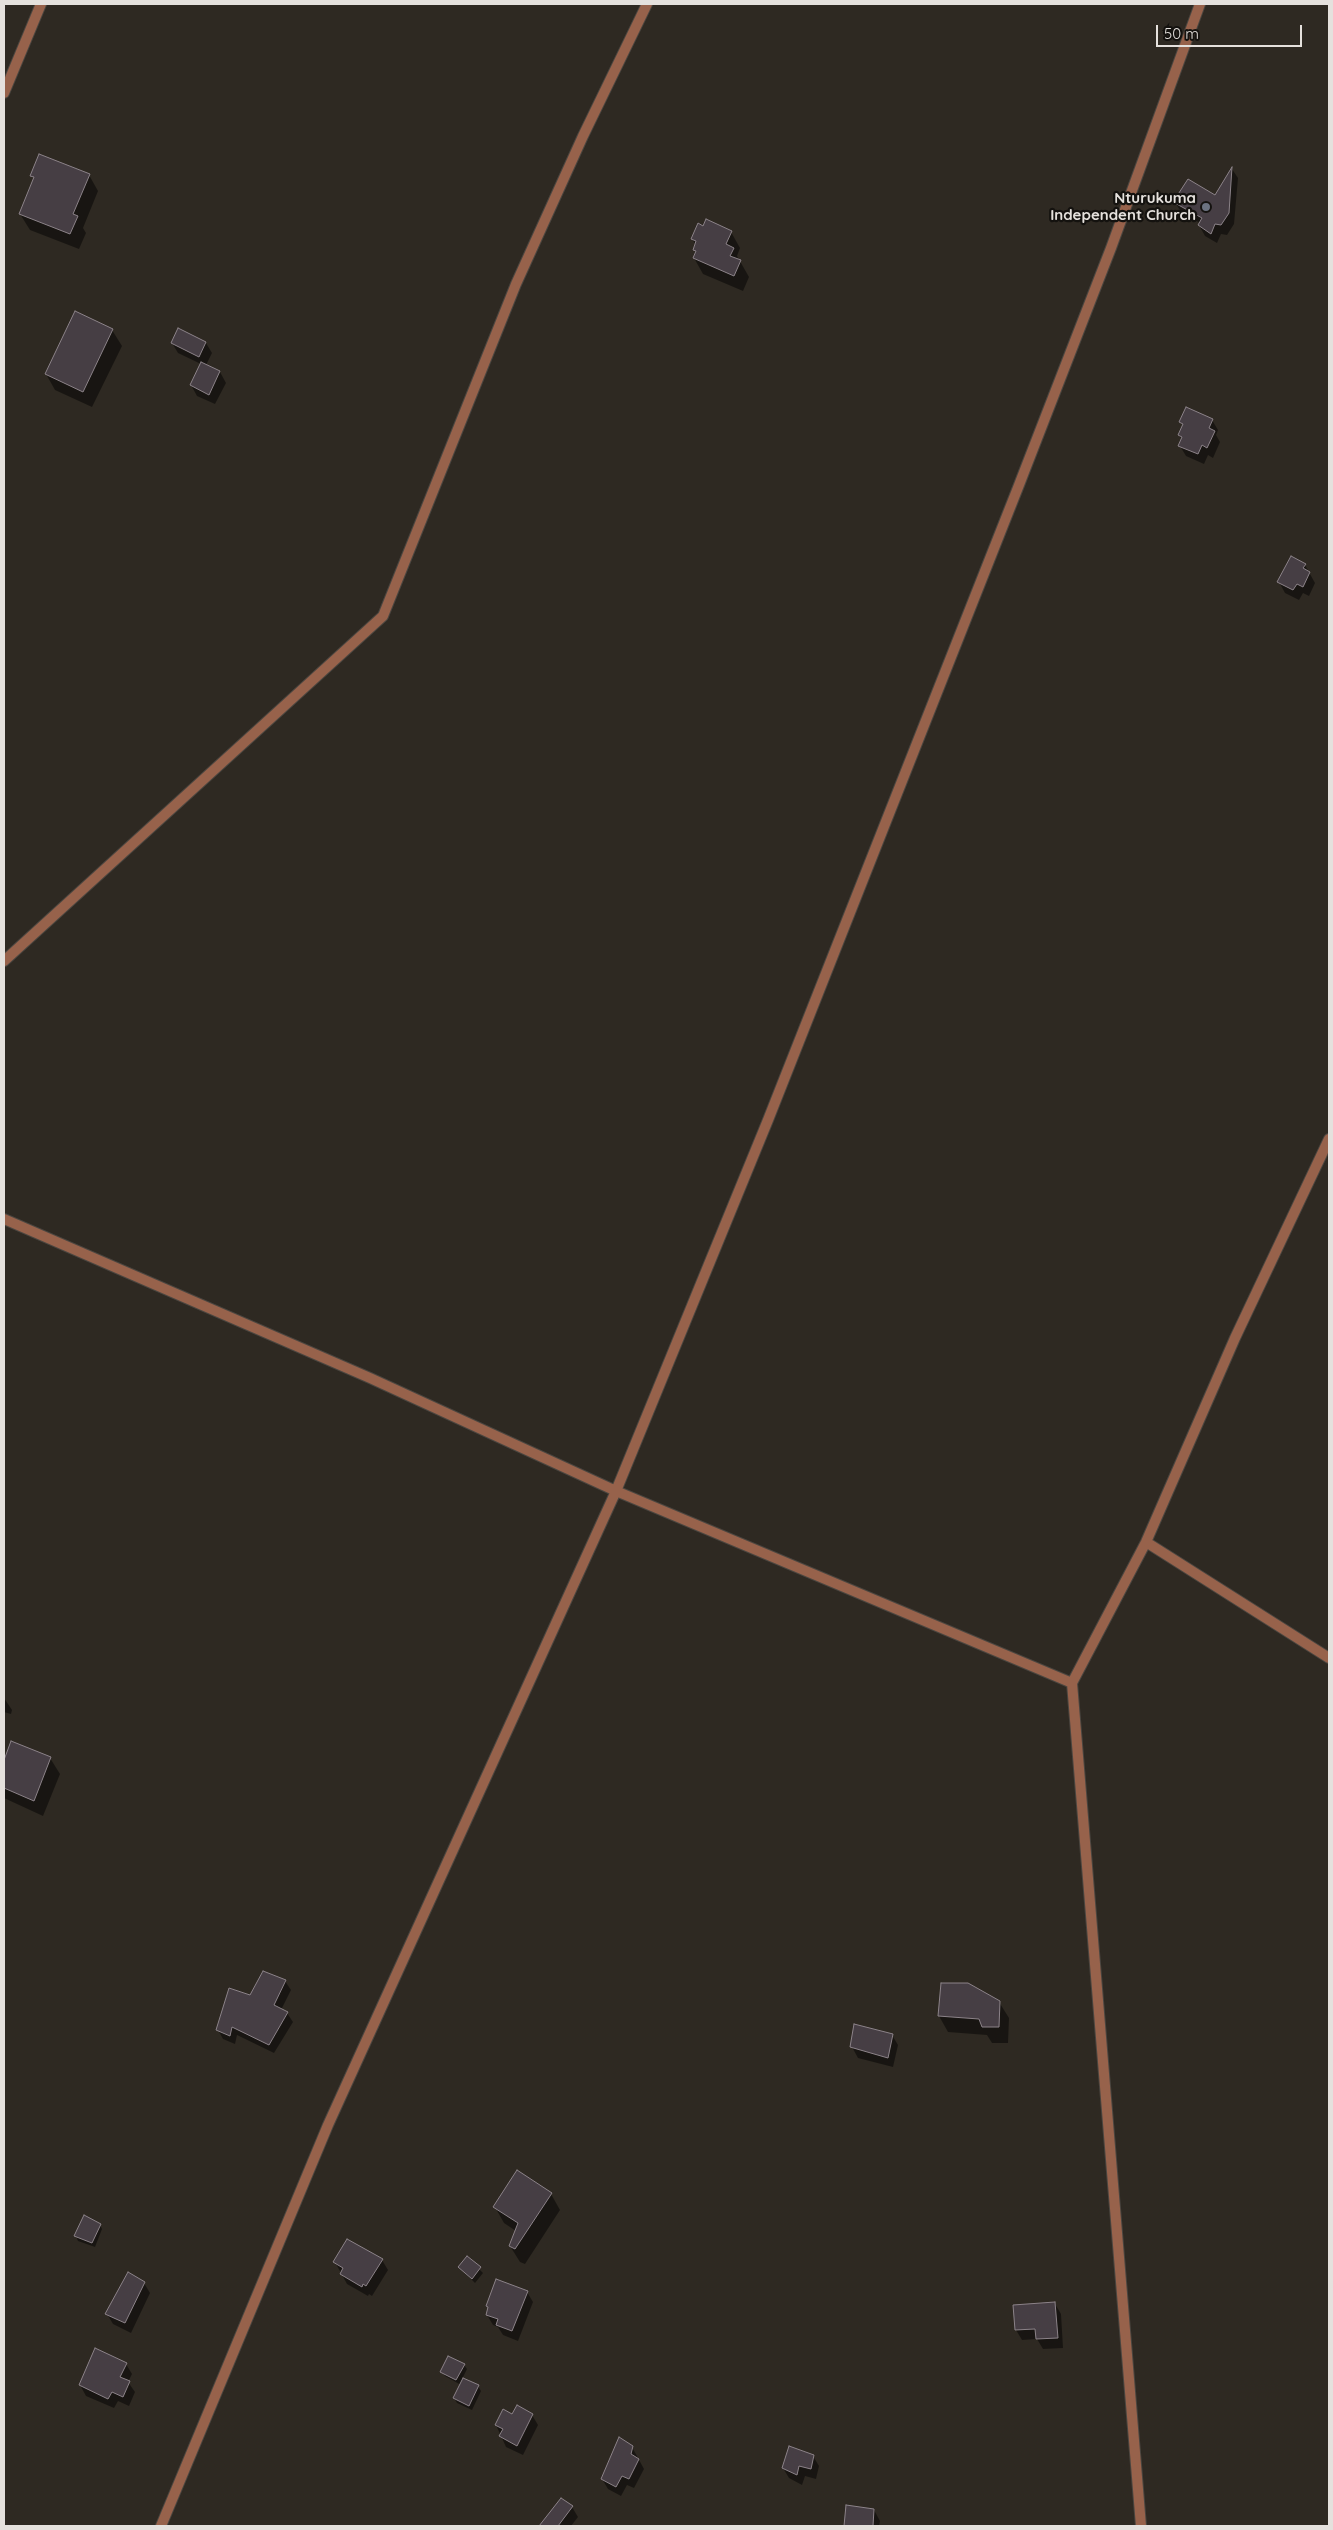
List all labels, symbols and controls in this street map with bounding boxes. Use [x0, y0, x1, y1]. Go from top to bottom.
scale bar [1158, 15, 1304, 47]
text: 50 m [1164, 24, 1199, 43]
place label: Nturukuma Independent Church [1050, 189, 1196, 224]
marker: Nturukuma Independent Church [1200, 201, 1212, 213]

